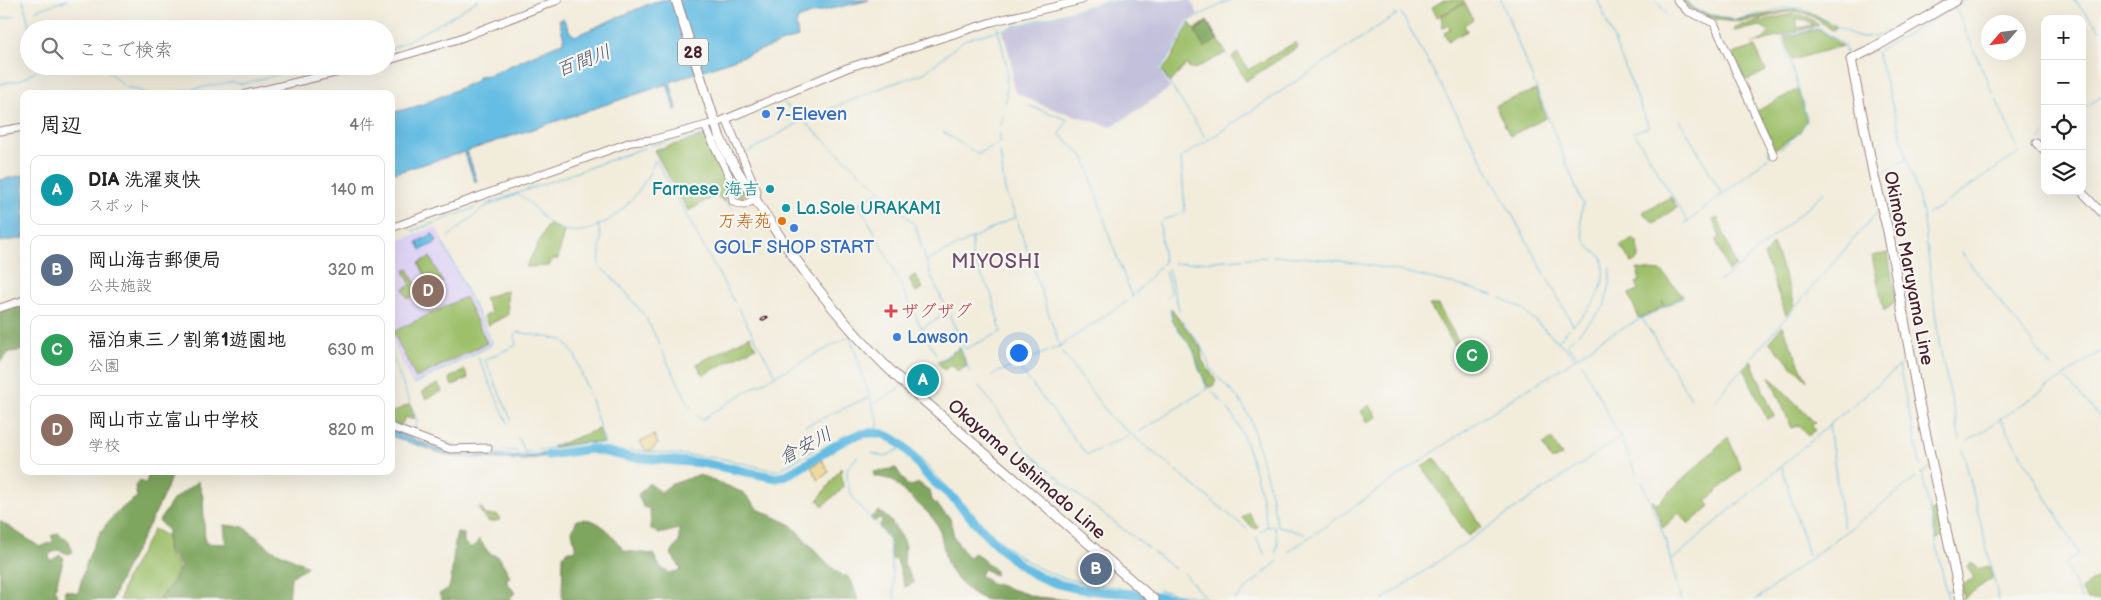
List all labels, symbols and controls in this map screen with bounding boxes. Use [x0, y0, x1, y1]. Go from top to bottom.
north arrow [1981, 15, 2026, 60]
map controls [2041, 15, 2086, 195]
button: + [2041, 15, 2086, 60]
search box [20, 20, 395, 75]
icon: search [38, 34, 66, 62]
road number: 28 [678, 38, 708, 66]
text: ここで検索 [78, 39, 173, 62]
water label: 百間川 [553, 40, 614, 82]
button: − [2041, 60, 2086, 105]
place label: 7-Eleven [776, 104, 847, 125]
button: locate [2041, 105, 2086, 150]
marker: 7-Eleven [760, 108, 772, 120]
text: 周辺 [40, 113, 82, 138]
text: 4件 [349, 116, 375, 135]
button: layers [2041, 150, 2086, 195]
text: DIA 洗濯爽快 [88, 169, 200, 192]
street label: Okimoto Maruyama Line [1879, 169, 1938, 367]
place label: Farnese 海吉 [652, 179, 760, 200]
text: A [52, 181, 62, 200]
text: 140 m [331, 181, 374, 200]
marker: Farnese 海吉 [764, 183, 776, 195]
text: スポット [88, 197, 152, 216]
place label: La.Sole URAKAMI [796, 198, 941, 219]
marker: La.Sole URAKAMI [780, 202, 792, 214]
place label: 万寿苑 [718, 211, 772, 232]
marker: 万寿苑 [776, 215, 788, 227]
marker: GOLF SHOP START [788, 222, 800, 234]
place label: GOLF SHOP START [714, 237, 874, 258]
text: 岡山海吉郵便局 [88, 249, 221, 272]
district label: MIYOSHI [951, 250, 1041, 274]
text: B [51, 261, 63, 280]
text: 320 m [328, 261, 374, 280]
pin: D [412, 272, 444, 310]
text: 公共施設 [88, 277, 152, 296]
place label: ザグザグ [901, 301, 972, 322]
marker: ザグザグ [885, 305, 897, 317]
place label: Lawson [907, 327, 968, 348]
text: 福泊東三ノ割第1遊園地 [88, 329, 286, 352]
marker: Lawson [891, 331, 903, 343]
pin: C [1456, 337, 1488, 375]
your location [1006, 340, 1032, 366]
text: C [51, 341, 63, 360]
text: 630 m [327, 341, 374, 360]
text: 公園 [88, 357, 120, 376]
pin: A [907, 361, 939, 399]
street label: Okayama Ushimado Line [943, 395, 1110, 544]
text: 岡山市立富山中学校 [88, 409, 259, 432]
text: D [51, 421, 63, 440]
text: 820 m [328, 421, 374, 440]
water label: 倉安川 [775, 423, 836, 470]
text: 学校 [88, 437, 120, 456]
pin: B [1080, 550, 1112, 588]

